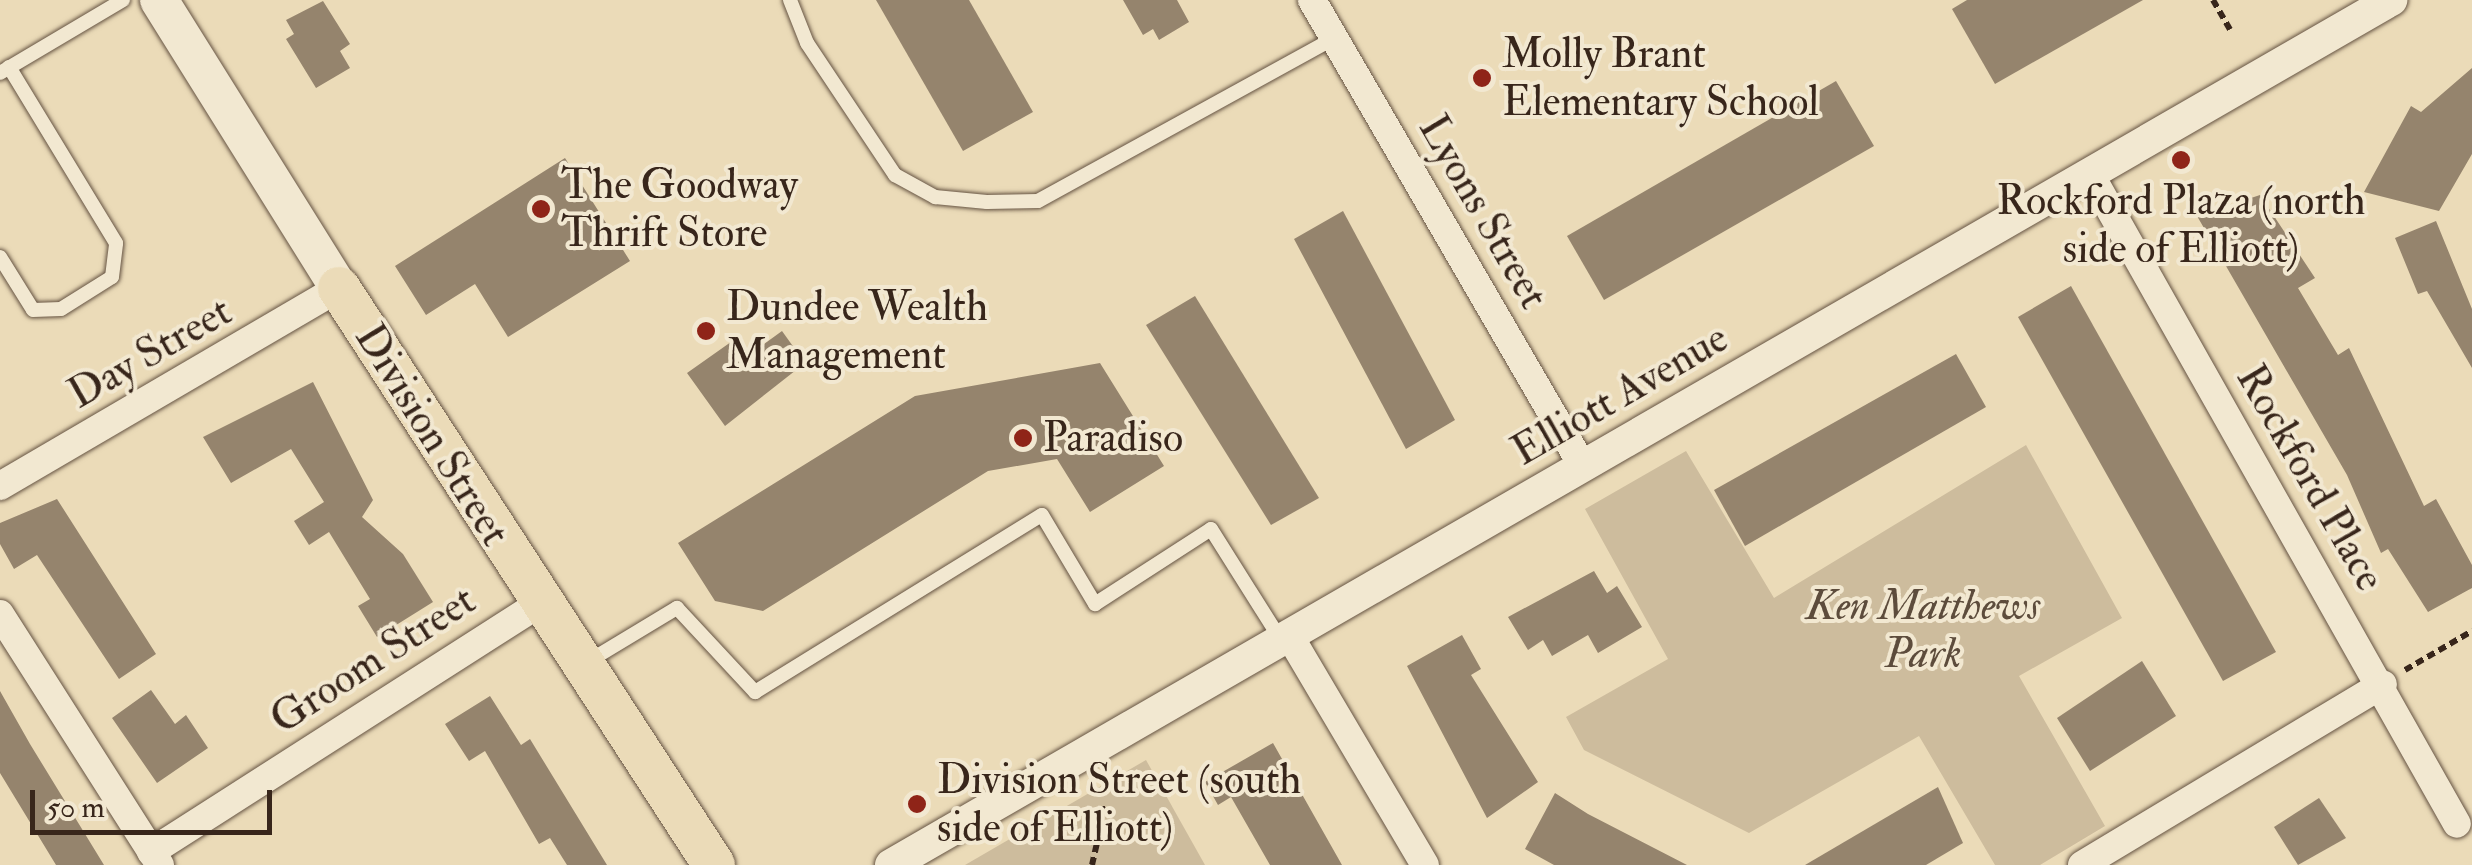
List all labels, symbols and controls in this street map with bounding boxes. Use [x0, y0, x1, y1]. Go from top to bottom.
place label: Molly Brant Elementary School [1502, 29, 1819, 128]
marker: Molly Brant Elementary School [1471, 67, 1493, 89]
street label: Lyons Street [1407, 106, 1559, 318]
marker: Rockford Plaza (north side of Elliott) [2170, 149, 2192, 171]
place label: The Goodway Thrift Store [561, 160, 798, 258]
place label: Rockford Plaza (north side of Elliott) [1996, 176, 2366, 274]
marker: The Goodway Thrift Store [530, 198, 552, 220]
place label: Dundee Wealth Management [726, 282, 988, 380]
street label: Day Street [60, 286, 240, 420]
street label: Elliott Avenue [1503, 313, 1737, 477]
street label: Division Street [344, 315, 520, 555]
marker: Dundee Wealth Management [695, 320, 717, 342]
street label: Rockford Place [2225, 356, 2395, 600]
place label: Paradiso [1043, 413, 1183, 463]
marker: Paradiso [1012, 427, 1034, 449]
street label: Groom Street [261, 575, 485, 745]
park label: Ken Matthews Park [1806, 581, 2040, 680]
place label: Division Street (south side of Elliott) [937, 755, 1301, 854]
scale bar [35, 770, 278, 832]
text: 50 m [47, 789, 105, 826]
marker: Division Street (south side of Elliott) [906, 793, 928, 815]

